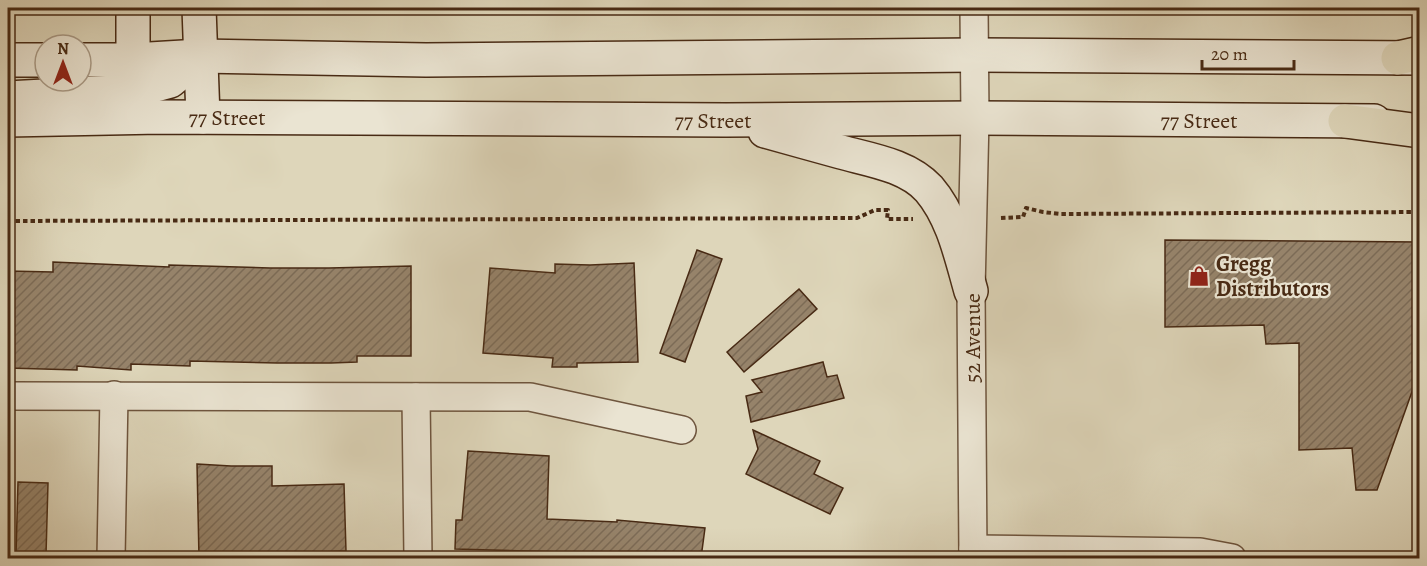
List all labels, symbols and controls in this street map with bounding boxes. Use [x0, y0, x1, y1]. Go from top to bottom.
north arrow [33, 33, 93, 93]
scale bar [1202, 33, 1294, 71]
text: N [57, 38, 69, 60]
text: 20 m [1211, 42, 1248, 66]
street label: 77 Street [189, 103, 265, 133]
street label: 77 Street [675, 106, 751, 136]
street label: 77 Street [1161, 106, 1237, 136]
place label: Gregg Distributors [1216, 249, 1329, 304]
shop icon: Gregg Distributors [1187, 264, 1211, 288]
street label: 52 Avenue [958, 293, 988, 383]

